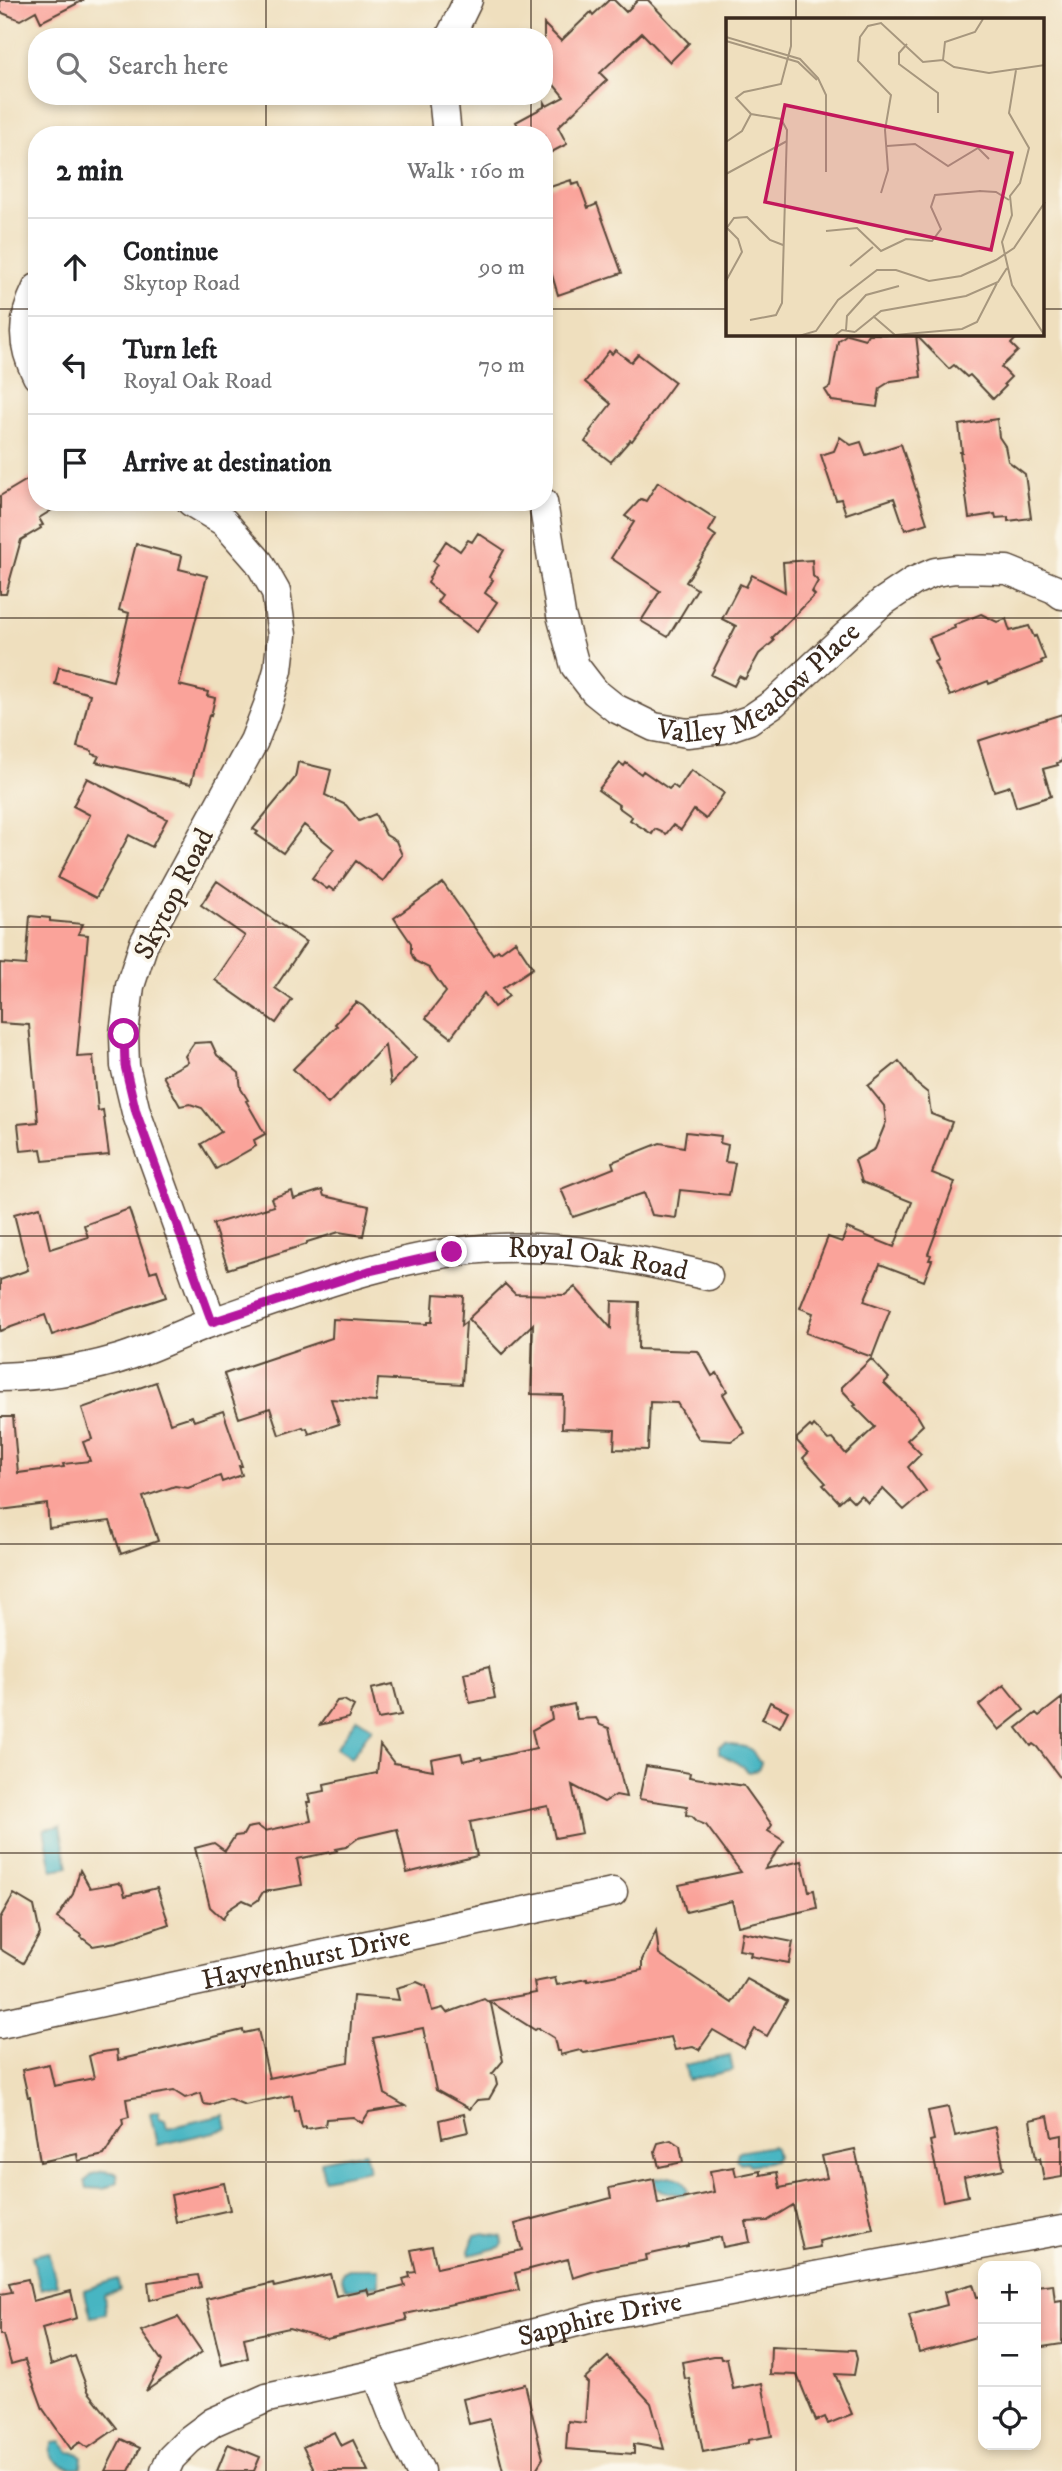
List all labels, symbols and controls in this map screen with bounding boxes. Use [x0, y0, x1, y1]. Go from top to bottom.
inset map [726, 18, 1044, 336]
search box [28, 28, 553, 105]
icon: search [52, 48, 90, 86]
text: Search here [108, 50, 228, 83]
text: 2 min [56, 153, 123, 190]
text: Walk · 160 m [407, 157, 525, 186]
text: Continue [123, 236, 218, 269]
icon: ahead [56, 248, 94, 286]
text: 90 m [479, 253, 525, 282]
text: Skytop Road [123, 269, 240, 298]
text: Turn left [123, 334, 217, 367]
icon: left [56, 346, 94, 384]
text: 70 m [478, 351, 525, 380]
text: Royal Oak Road [123, 367, 272, 396]
icon: arrive [56, 444, 94, 482]
text: Arrive at destination [123, 447, 332, 480]
street label: Valley Meadow Place [653, 614, 867, 751]
street label: Skytop Road [126, 823, 222, 965]
route start [108, 1018, 139, 1049]
street label: Royal Oak Road [508, 1230, 691, 1288]
route end [436, 1236, 467, 1267]
street label: Hayvenhurst Drive [199, 1919, 413, 1998]
map controls [978, 2261, 1041, 2450]
button: + [978, 2261, 1041, 2324]
street label: Sapphire Drive [514, 2284, 684, 2354]
button: − [978, 2324, 1041, 2387]
button: locate [978, 2387, 1041, 2450]

